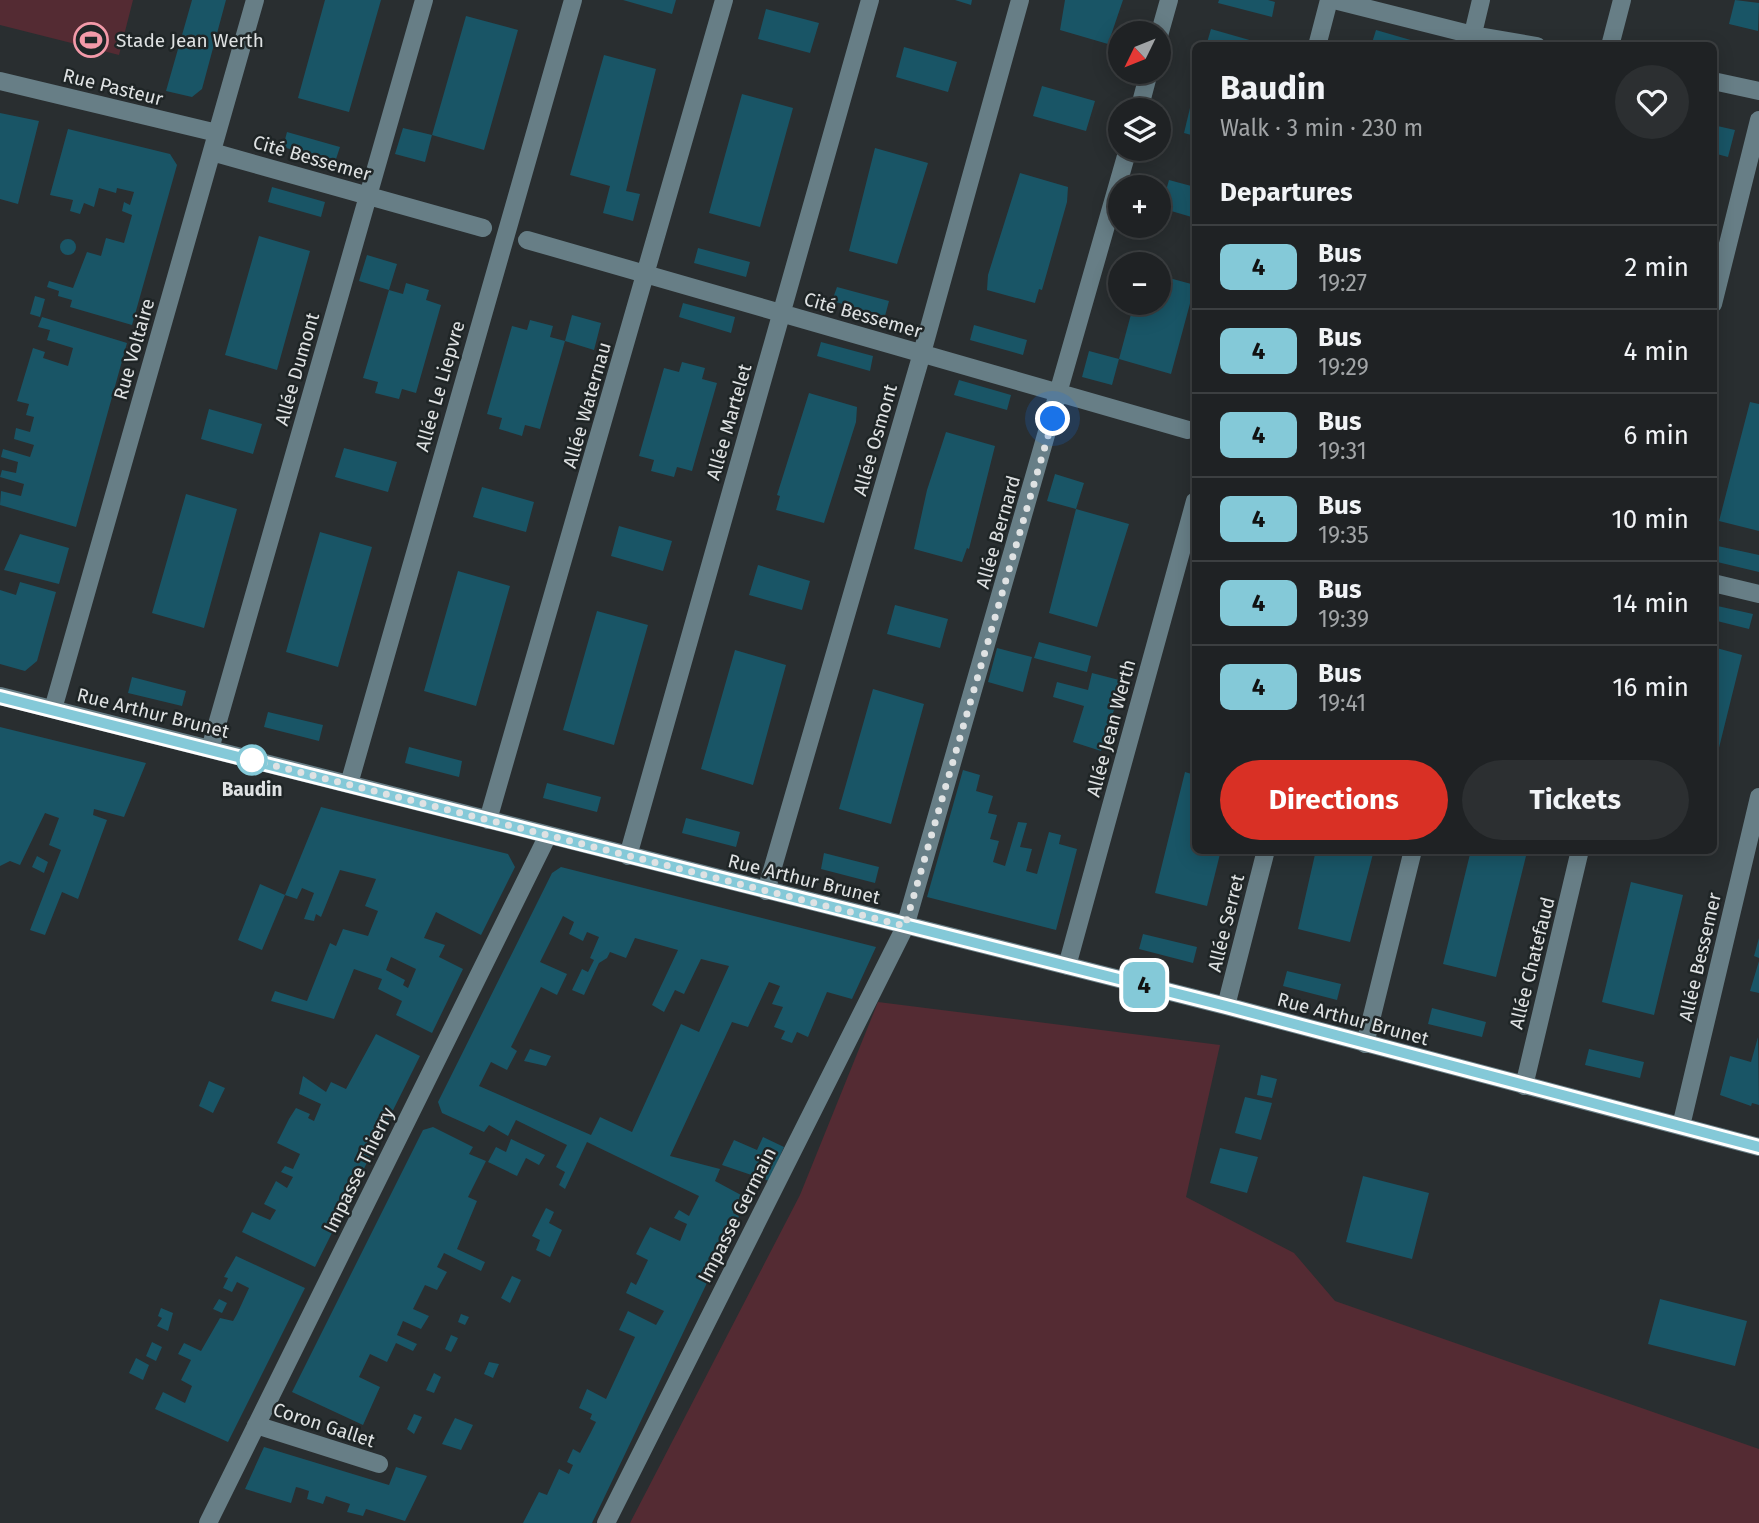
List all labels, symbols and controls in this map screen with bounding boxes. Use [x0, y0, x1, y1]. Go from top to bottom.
sports icon: Stade Jean Werth [72, 21, 110, 59]
north arrow [1108, 21, 1171, 84]
map controls [1108, 21, 1171, 315]
place label: Stade Jean Werth [116, 29, 264, 52]
street label: Rue Pasteur [61, 63, 166, 111]
button: heart [1615, 65, 1689, 139]
text: Baudin [1220, 68, 1325, 108]
button: layers [1108, 98, 1171, 161]
text: Walk · 3 min · 230 m [1220, 114, 1423, 142]
street label: Cité Bessemer [250, 130, 374, 186]
button: + [1108, 175, 1171, 238]
text: Departures [1220, 177, 1353, 208]
text: Bus [1318, 238, 1361, 269]
button: − [1108, 252, 1171, 315]
text: 2 min [1624, 252, 1689, 283]
text: 4 [1252, 253, 1265, 281]
text: 19:27 [1318, 269, 1367, 297]
street label: Cité Bessemer [801, 287, 925, 343]
street label: Rue Voltaire [109, 296, 159, 402]
street label: Allée Dumont [270, 310, 324, 428]
street label: Allée Le Liepvre [410, 318, 470, 454]
text: Bus [1318, 322, 1361, 353]
text: 4 min [1623, 336, 1689, 367]
text: 4 [1252, 337, 1265, 365]
street label: Allée Waternau [558, 339, 616, 471]
text: 19:29 [1318, 353, 1369, 381]
street label: Allée Martelet [701, 361, 757, 483]
street label: Allée Osmont [848, 381, 902, 498]
your location [1035, 401, 1070, 436]
text: Bus [1318, 406, 1361, 437]
text: 6 min [1623, 420, 1689, 451]
text: 4 [1252, 421, 1265, 449]
text: 19:31 [1318, 437, 1367, 465]
street label: Allée Bernard [971, 473, 1025, 591]
text: Bus [1318, 490, 1361, 521]
text: 10 min [1611, 504, 1689, 535]
text: 4 [1252, 505, 1265, 533]
text: 19:35 [1318, 521, 1369, 549]
text: Bus [1318, 574, 1361, 605]
text: 14 min [1612, 588, 1689, 619]
text: 4 [1252, 589, 1265, 617]
text: 19:39 [1318, 605, 1369, 633]
street label: Allée Jean Werth [1082, 657, 1140, 799]
text: Bus [1318, 658, 1361, 689]
text: 16 min [1612, 672, 1689, 703]
text: 4 [1252, 673, 1265, 701]
street label: Rue Arthur Brunet [75, 683, 232, 743]
text: 19:41 [1318, 689, 1366, 717]
marker: Baudin [237, 745, 267, 775]
button: Directions [1220, 760, 1448, 840]
button: Tickets [1462, 760, 1689, 840]
place label: Baudin [222, 778, 282, 801]
street label: Rue Arthur Brunet [726, 849, 883, 909]
street label: Allée Serret [1203, 872, 1249, 974]
street label: Allée Bessemer [1674, 890, 1726, 1024]
street label: Allée Chatefaud [1504, 895, 1560, 1031]
line badge: 4 [1121, 962, 1167, 1008]
text: 4 [1137, 971, 1151, 999]
street label: Rue Arthur Brunet [1275, 988, 1431, 1050]
street label: Impasse Thierry [319, 1103, 400, 1237]
street label: Impasse Germain [693, 1143, 781, 1287]
street label: Coron Gallet [270, 1398, 378, 1452]

